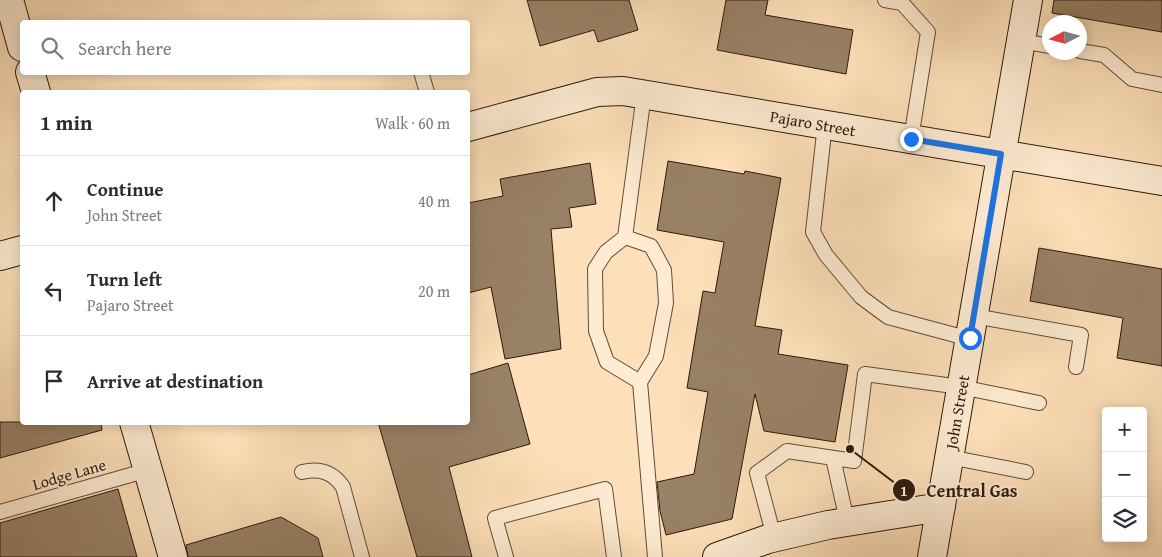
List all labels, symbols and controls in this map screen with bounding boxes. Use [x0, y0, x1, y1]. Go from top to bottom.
north arrow [1042, 15, 1087, 60]
search box [20, 20, 470, 75]
icon: search [38, 34, 66, 62]
text: Search here [78, 34, 172, 62]
street label: Pajaro Street [768, 104, 858, 142]
text: 1 min [40, 107, 92, 138]
text: Walk · 60 m [375, 111, 450, 135]
route end [900, 128, 923, 151]
text: Continue [87, 175, 164, 203]
icon: ahead [40, 187, 68, 215]
text: 40 m [418, 189, 450, 213]
text: John Street [87, 203, 162, 227]
text: Turn left [87, 265, 162, 293]
icon: left [40, 277, 68, 305]
text: 20 m [418, 279, 450, 303]
text: Pajaro Street [87, 293, 174, 317]
route start [959, 327, 982, 350]
icon: arrive [40, 367, 68, 395]
text: Arrive at destination [87, 367, 263, 395]
street label: John Street [938, 373, 975, 453]
map controls [1102, 407, 1147, 542]
button: + [1102, 407, 1147, 452]
street label: Lodge Lane [29, 452, 109, 496]
button: − [1102, 452, 1147, 497]
callout: Central Gas [891, 474, 1028, 507]
text: Central Gas [926, 477, 1018, 504]
text: 1 [900, 480, 908, 501]
button: layers [1102, 497, 1147, 542]

